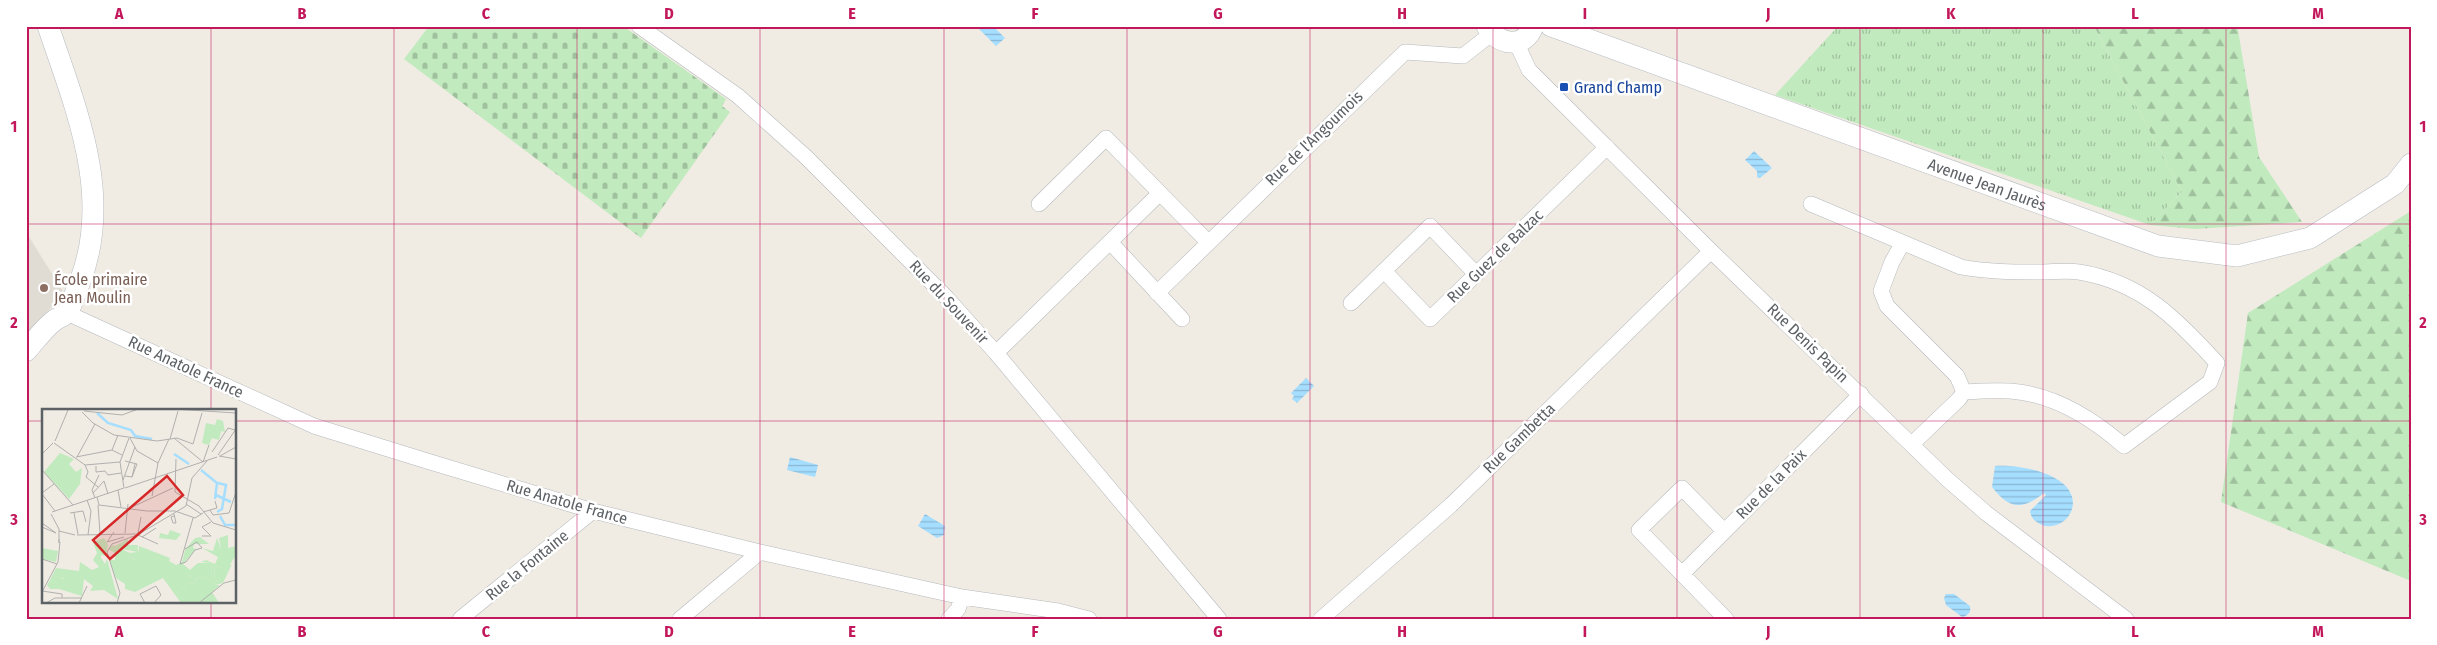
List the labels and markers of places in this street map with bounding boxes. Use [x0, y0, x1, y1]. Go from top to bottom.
place label: Grand Champ [1574, 78, 1662, 97]
marker: Grand Champ [1558, 81, 1570, 93]
place label: École primaire Jean Moulin [54, 270, 147, 307]
marker: École primaire Jean Moulin [38, 282, 50, 294]

